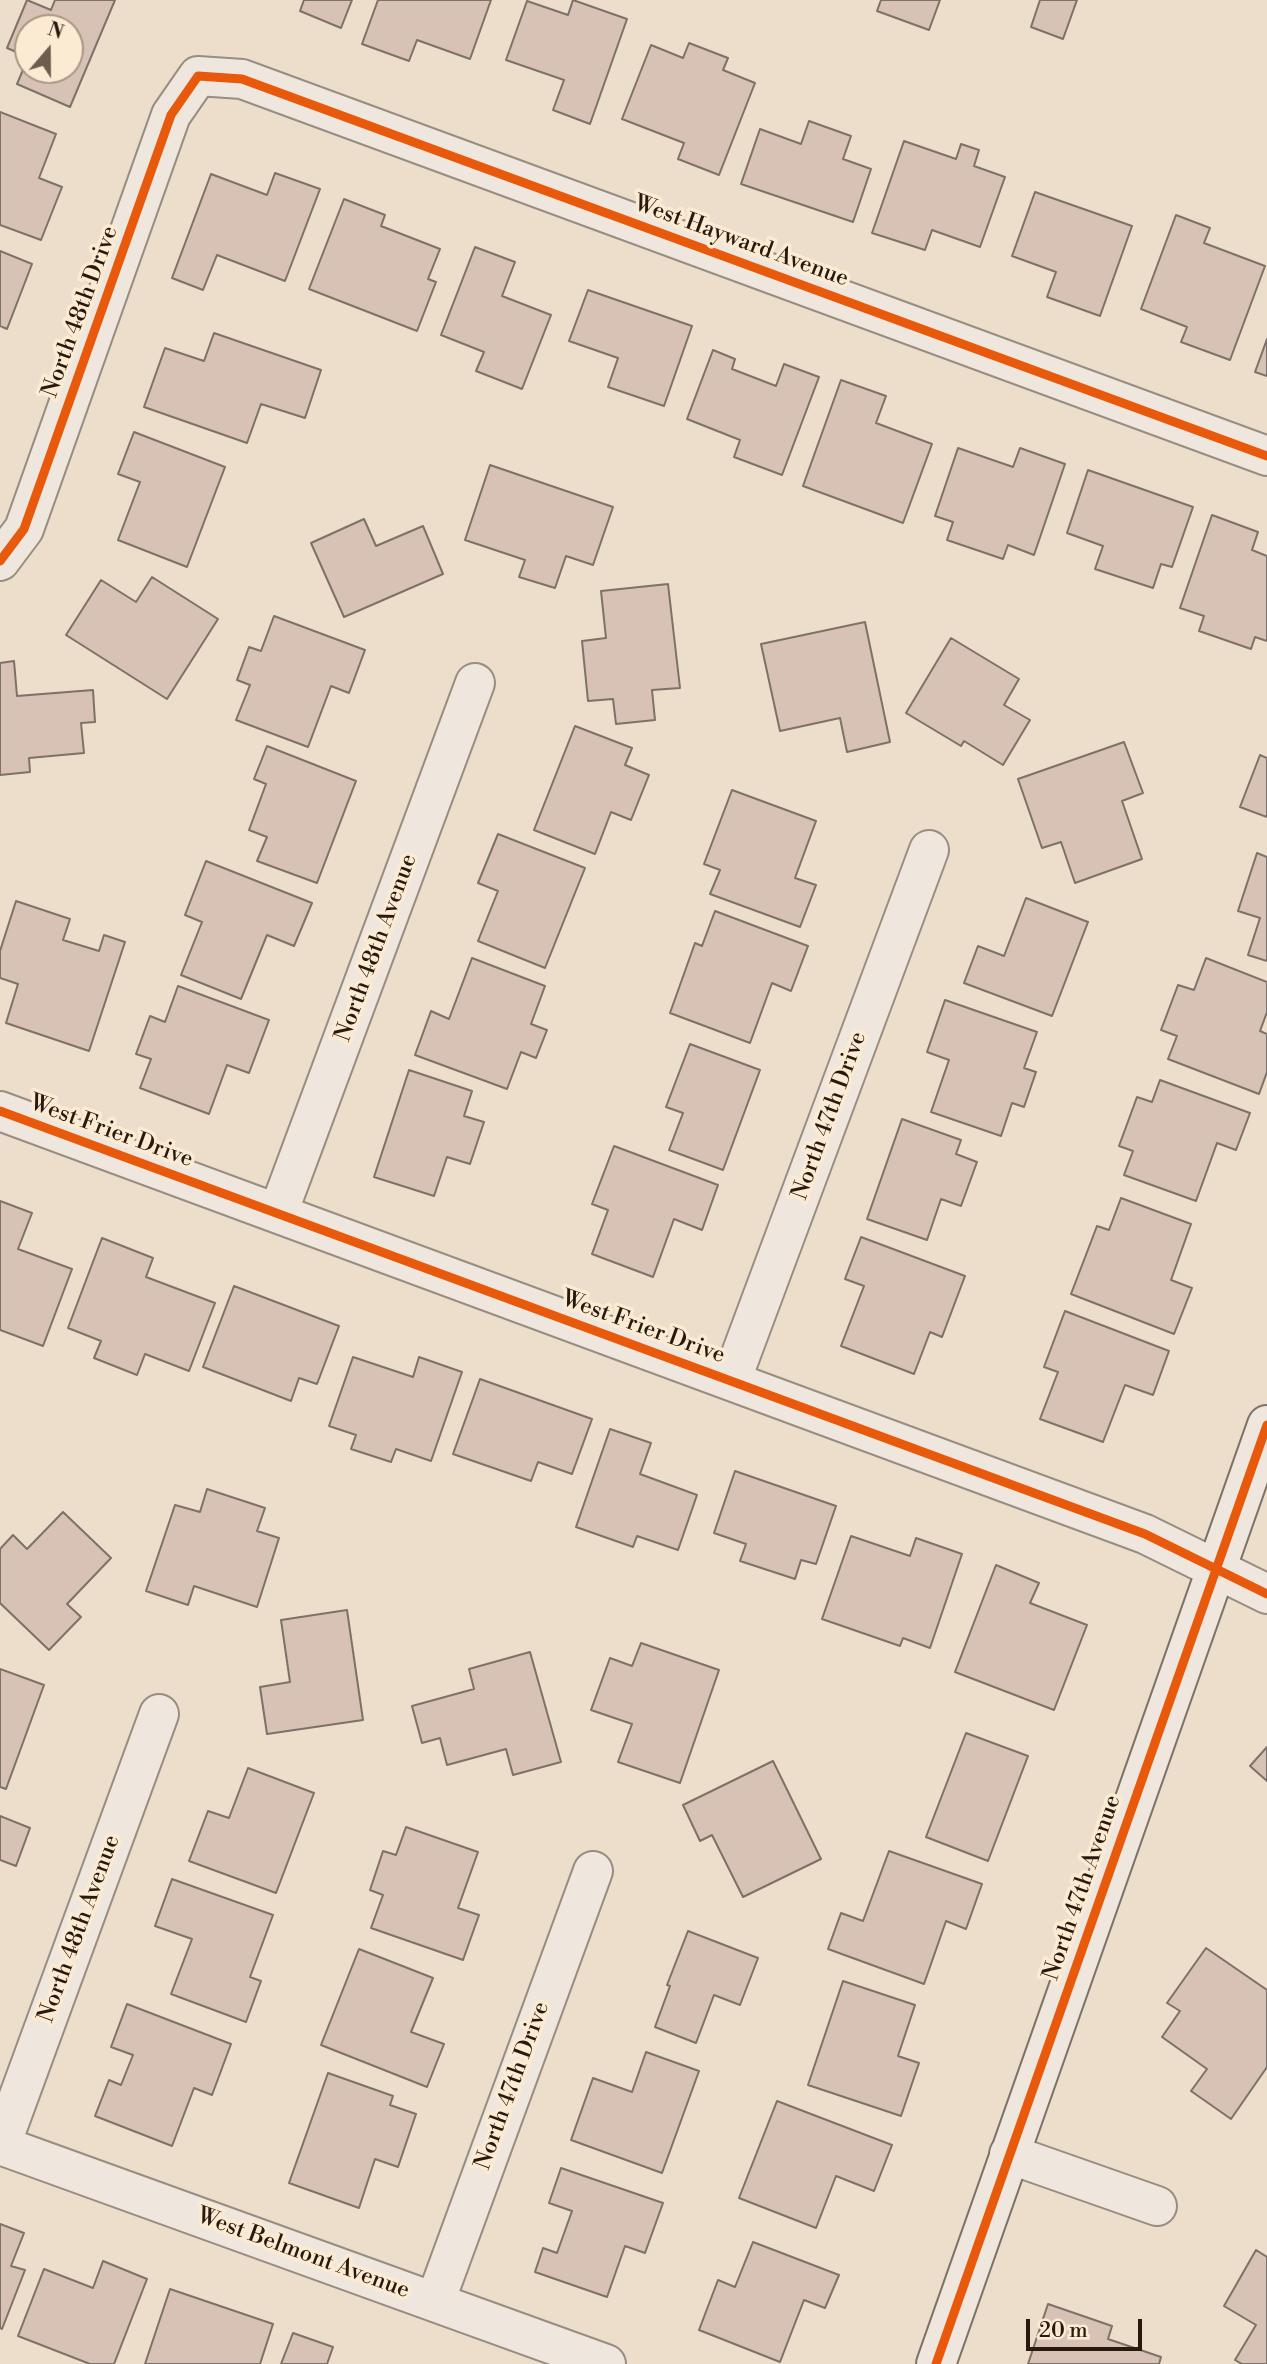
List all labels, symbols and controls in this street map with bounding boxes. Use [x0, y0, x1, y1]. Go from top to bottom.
north arrow [14, 14, 84, 84]
text: N [44, 17, 67, 45]
street label: West Hayward Avenue [630, 190, 852, 294]
street label: North 48th Drive [37, 223, 125, 401]
street label: North 48th Avenue [330, 850, 424, 1046]
street label: North 47th Drive [787, 1028, 873, 1204]
street label: West Frier Drive [26, 1090, 196, 1174]
street label: West Frier Drive [558, 1286, 728, 1370]
street label: North 47th Avenue [1038, 1792, 1128, 1984]
street label: North 48th Avenue [33, 1831, 127, 2027]
street label: North 47th Drive [470, 1998, 556, 2174]
street label: West Belmont Avenue [193, 2203, 413, 2305]
scale bar [1029, 2304, 1144, 2348]
text: 20 m [1039, 2318, 1088, 2344]

